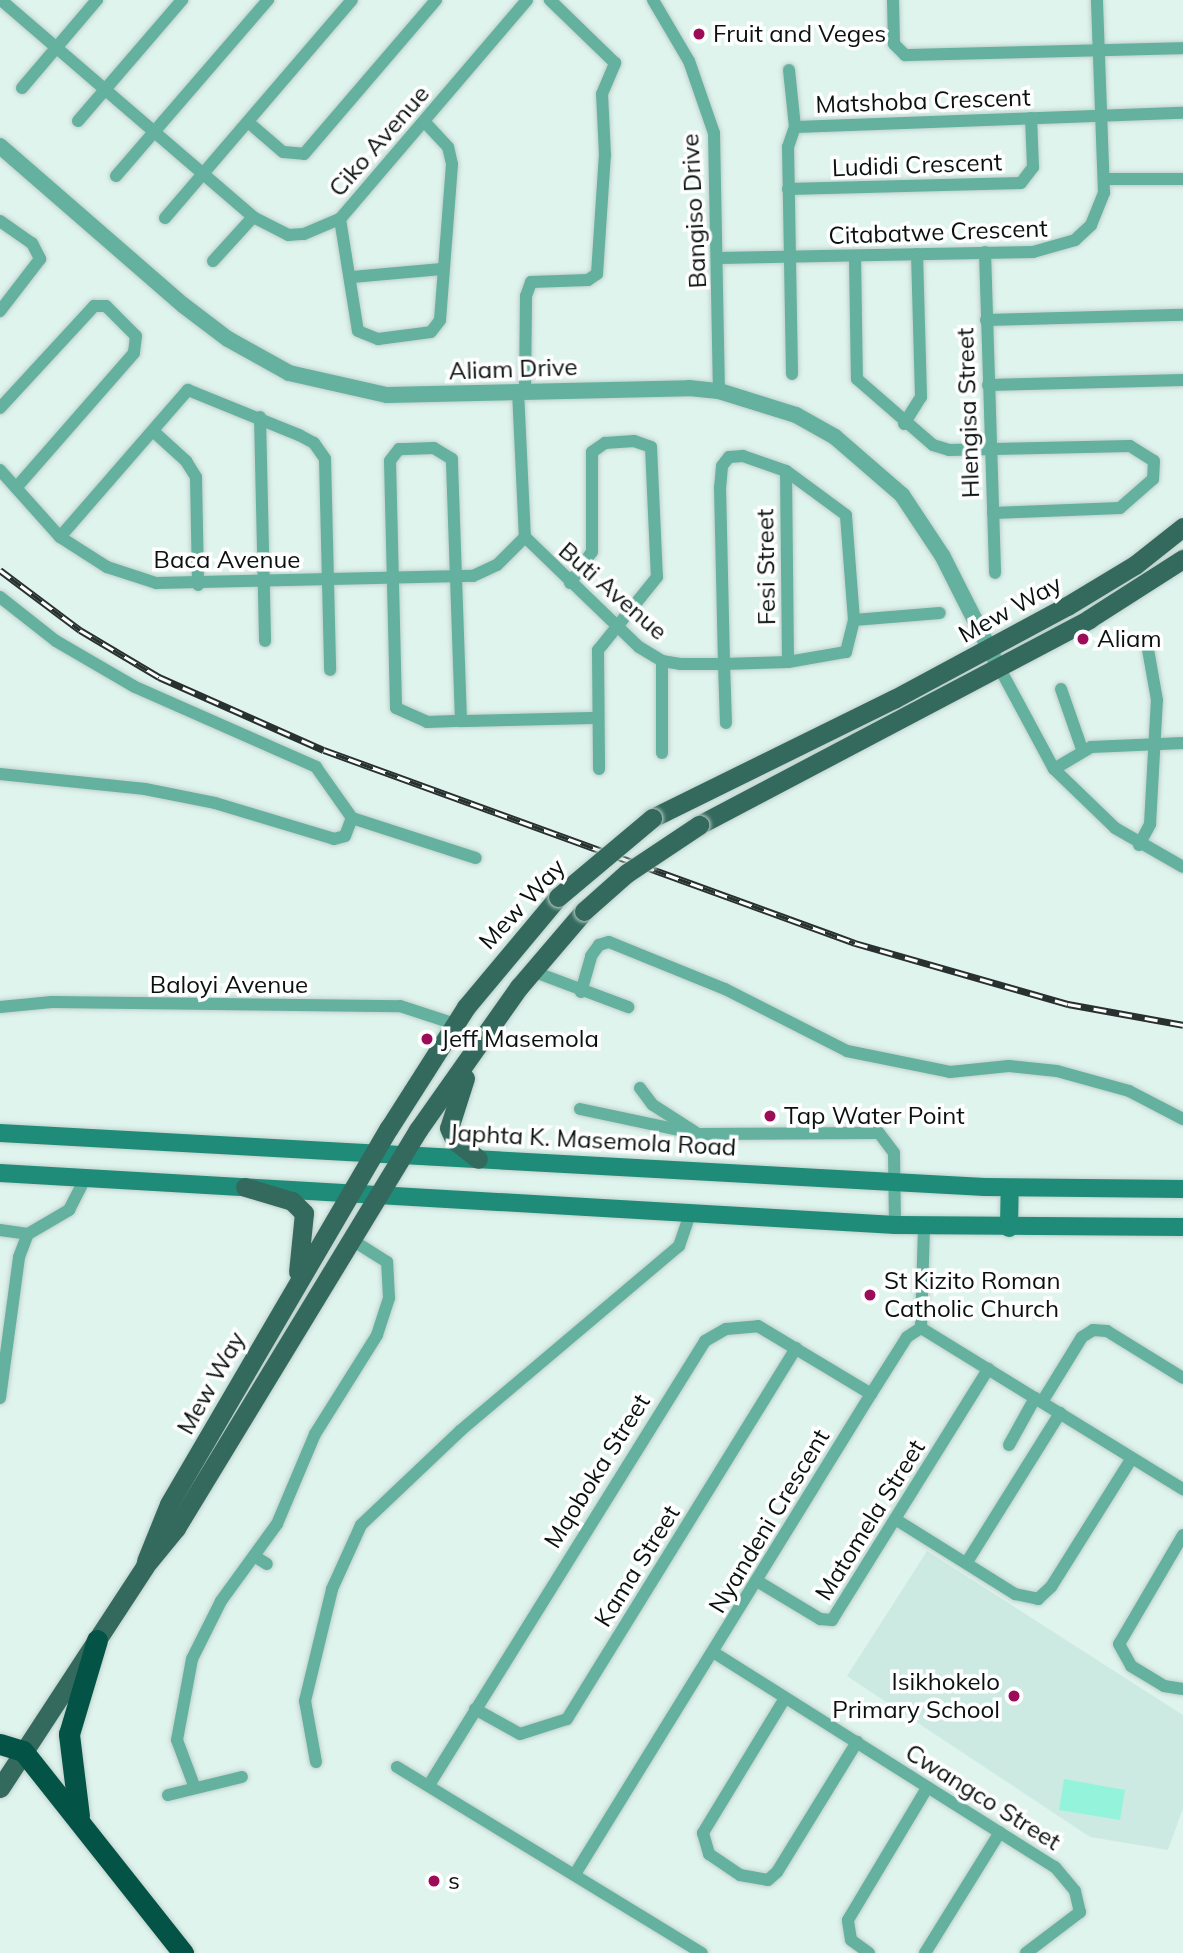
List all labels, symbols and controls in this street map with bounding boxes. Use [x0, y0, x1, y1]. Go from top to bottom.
place label: Fruit and Veges [713, 20, 886, 48]
marker: Fruit and Veges [691, 26, 707, 42]
street label: Ciko Avenue [323, 80, 435, 202]
street label: Matshoba Crescent [815, 83, 1031, 119]
street label: Bangiso Drive [676, 133, 712, 289]
street label: Ludidi Crescent [831, 148, 1003, 182]
street label: Citabatwe Crescent [828, 214, 1048, 250]
street label: Hlengisa Street [951, 327, 985, 499]
street label: Aliam Drive [448, 352, 578, 386]
street label: Fesi Street [751, 509, 781, 625]
street label: Buti Avenue [553, 536, 673, 646]
street label: Baca Avenue [154, 546, 300, 574]
street label: Mew Way [954, 569, 1066, 649]
place label: Aliam [1097, 625, 1162, 653]
marker: Aliam [1075, 631, 1091, 647]
street label: Mew Way [473, 853, 571, 955]
street label: Baloyi Avenue [150, 971, 308, 999]
place label: Jeff Masemola [441, 1025, 599, 1053]
marker: Jeff Masemola [419, 1031, 435, 1047]
place label: Tap Water Point [784, 1102, 965, 1130]
marker: Tap Water Point [762, 1108, 778, 1124]
street label: Japhta K. Masemola Road [449, 1118, 737, 1162]
place label: St Kizito Roman Catholic Church [884, 1267, 1060, 1323]
marker: St Kizito Roman Catholic Church [862, 1287, 878, 1303]
street label: Mew Way [171, 1327, 251, 1439]
street label: Mqoboka Street [538, 1389, 656, 1553]
street label: Nyandeni Crescent [703, 1424, 835, 1618]
street label: Matomela Street [809, 1434, 931, 1606]
street label: Kama Street [588, 1500, 686, 1632]
place label: Isikhokelo Primary School [832, 1668, 1000, 1724]
marker: Isikhokelo Primary School [1006, 1688, 1022, 1704]
street label: Cwangco Street [900, 1738, 1066, 1856]
place label: s [448, 1867, 460, 1895]
marker: s [426, 1873, 442, 1889]

